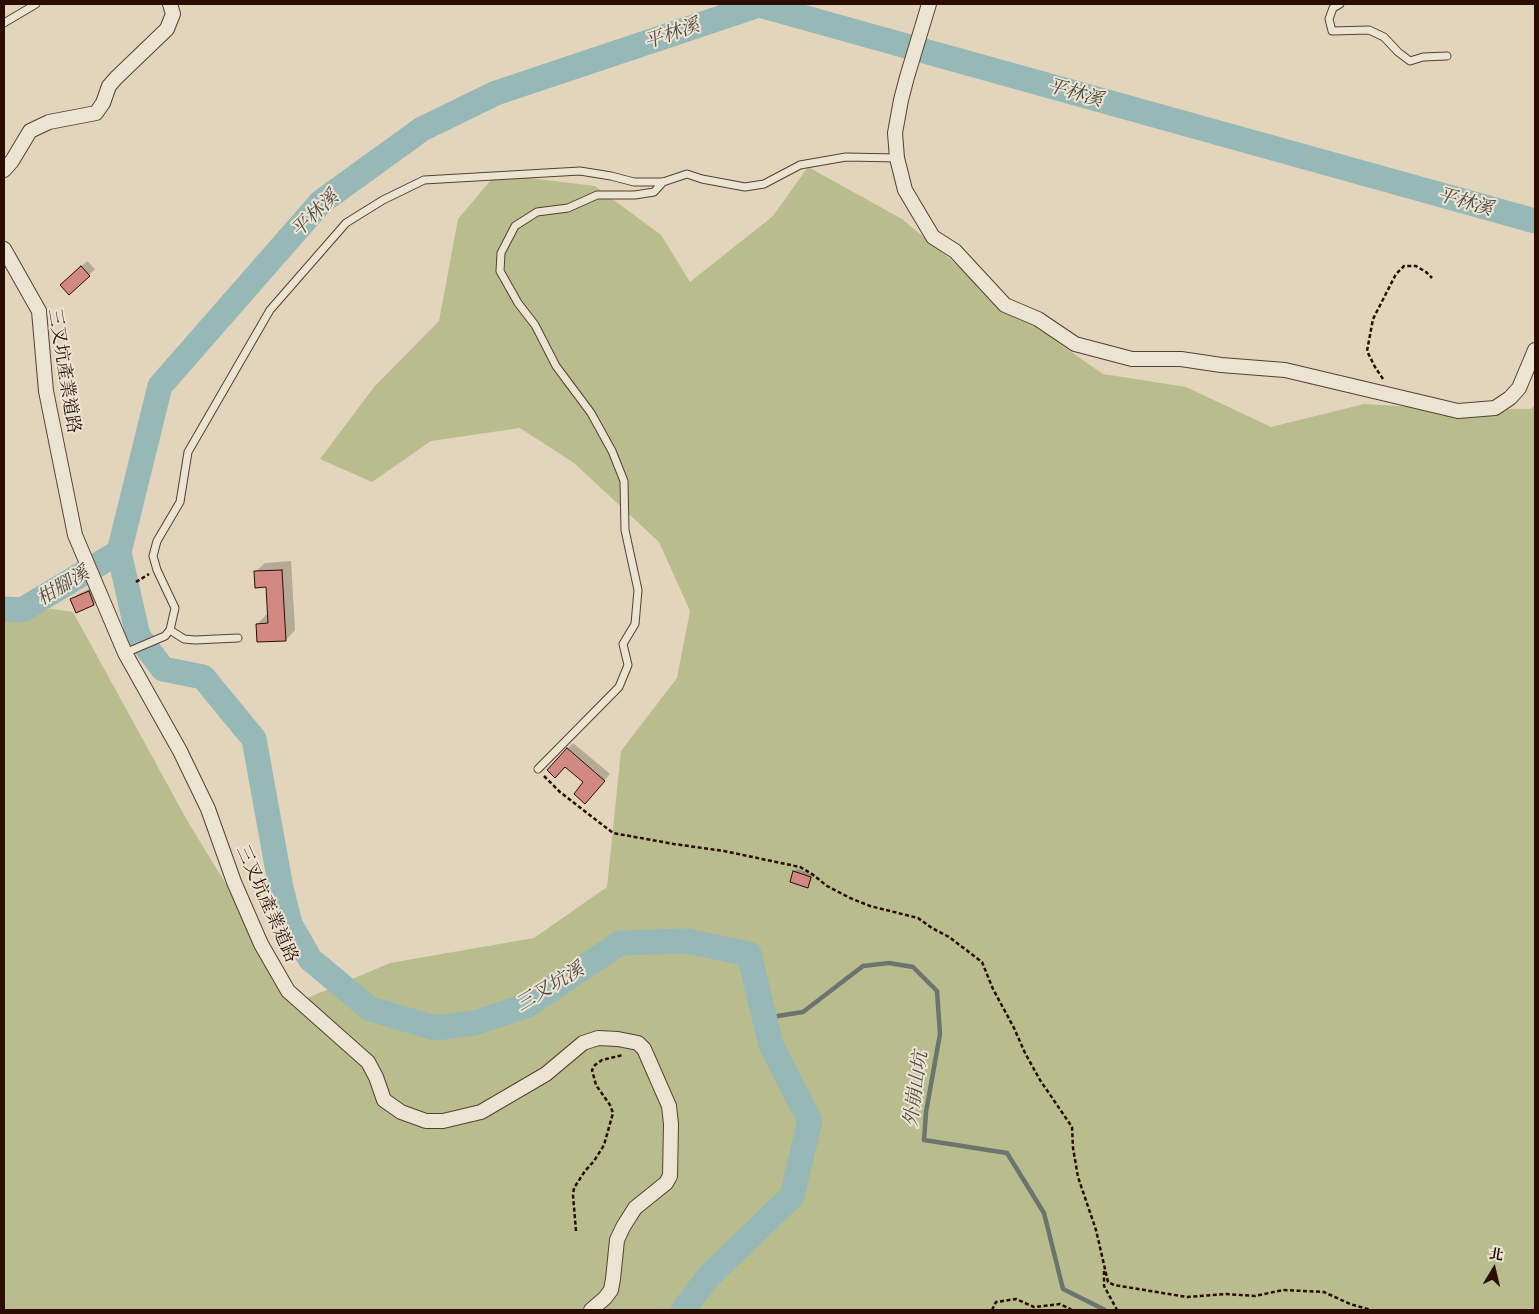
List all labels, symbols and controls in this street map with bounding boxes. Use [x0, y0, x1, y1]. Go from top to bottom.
water label: 平林溪 [641, 14, 703, 54]
water label: 平林溪 [1044, 74, 1106, 112]
water label: 平林溪 [1434, 183, 1496, 221]
water label: 平林溪 [287, 186, 343, 242]
street label: 三叉坑產業道路 [43, 307, 85, 435]
water label: 柑腳溪 [33, 562, 93, 610]
street label: 三叉坑產業道路 [232, 842, 302, 966]
water label: 三叉坑溪 [512, 958, 588, 1016]
water label: 外崩山坑 [899, 1050, 933, 1128]
north arrow [1469, 1244, 1519, 1294]
text: 北 [1488, 1244, 1505, 1264]

